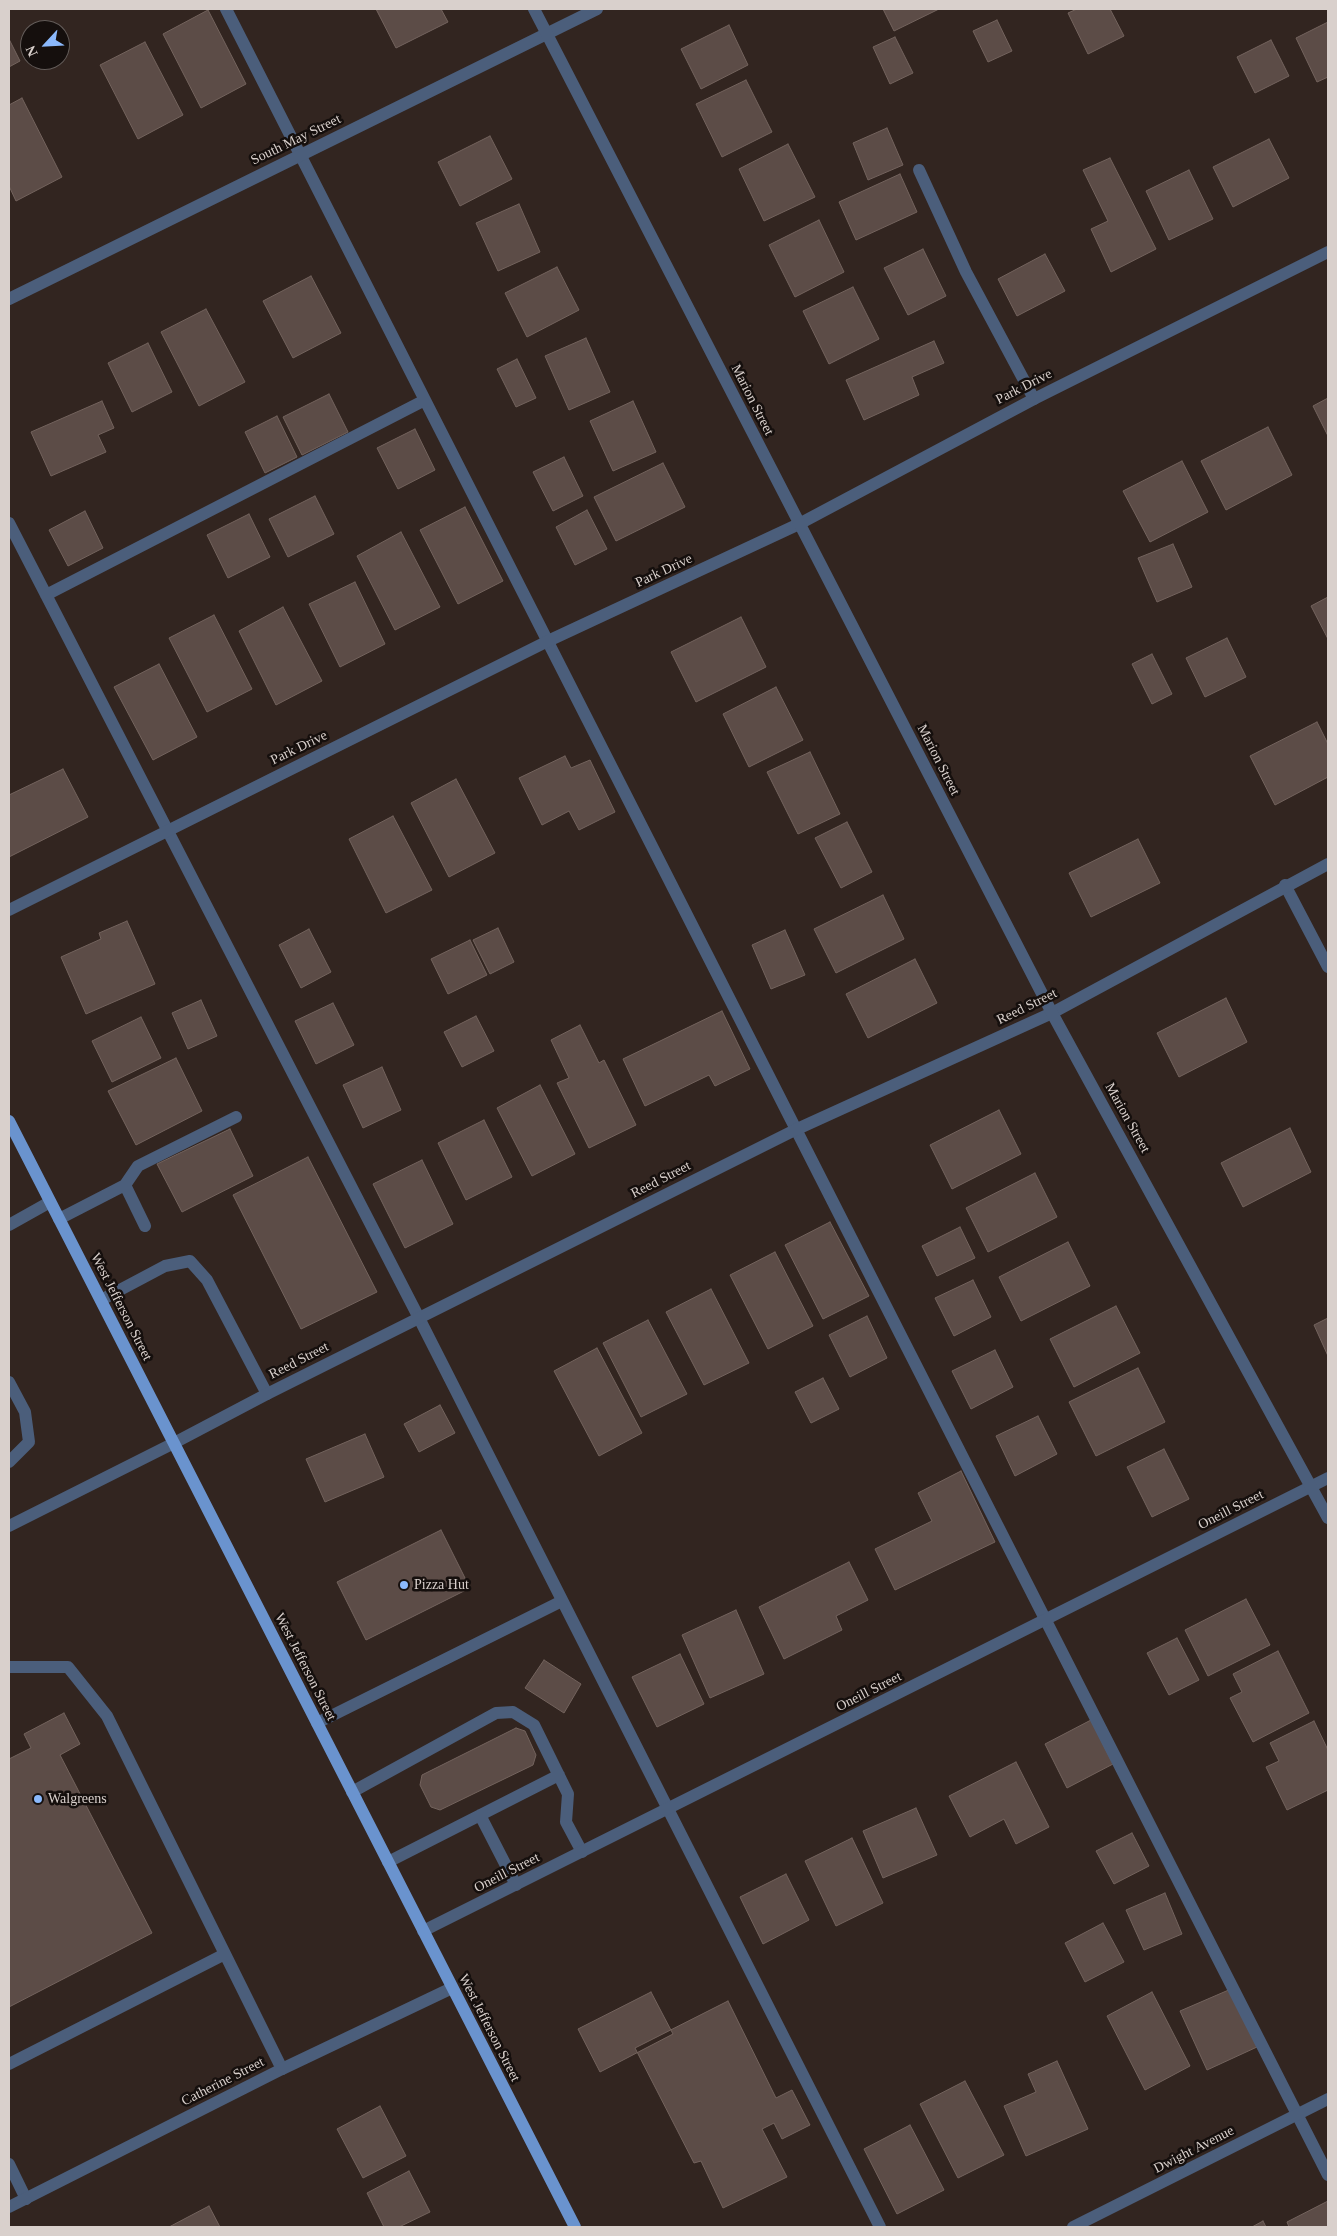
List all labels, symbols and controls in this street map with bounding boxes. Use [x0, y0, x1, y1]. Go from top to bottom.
north arrow [20, 20, 70, 70]
text: N [23, 43, 41, 59]
street label: South May Street [248, 111, 344, 169]
street label: Marion Street [727, 362, 777, 438]
street label: Park Drive [993, 366, 1055, 408]
street label: Park Drive [633, 550, 695, 592]
street label: Marion Street [913, 722, 963, 798]
street label: Park Drive [268, 727, 330, 769]
street label: Reed Street [994, 985, 1060, 1029]
street label: Marion Street [1101, 1080, 1153, 1156]
street label: Reed Street [628, 1158, 694, 1202]
street label: West Jefferson Street [87, 1250, 155, 1364]
street label: Reed Street [266, 1339, 332, 1383]
street label: Oneill Street [1195, 1486, 1267, 1534]
place label: Pizza Hut [414, 1577, 469, 1593]
marker: Pizza Hut [398, 1579, 410, 1591]
street label: West Jefferson Street [271, 1610, 339, 1724]
street label: Oneill Street [833, 1668, 905, 1716]
place label: Walgreens [48, 1791, 107, 1807]
marker: Walgreens [32, 1793, 44, 1805]
street label: Oneill Street [471, 1849, 543, 1897]
street label: West Jefferson Street [455, 1971, 523, 2085]
street label: Catherine Street [179, 2054, 267, 2110]
street label: Dwight Avenue [1151, 2123, 1237, 2177]

